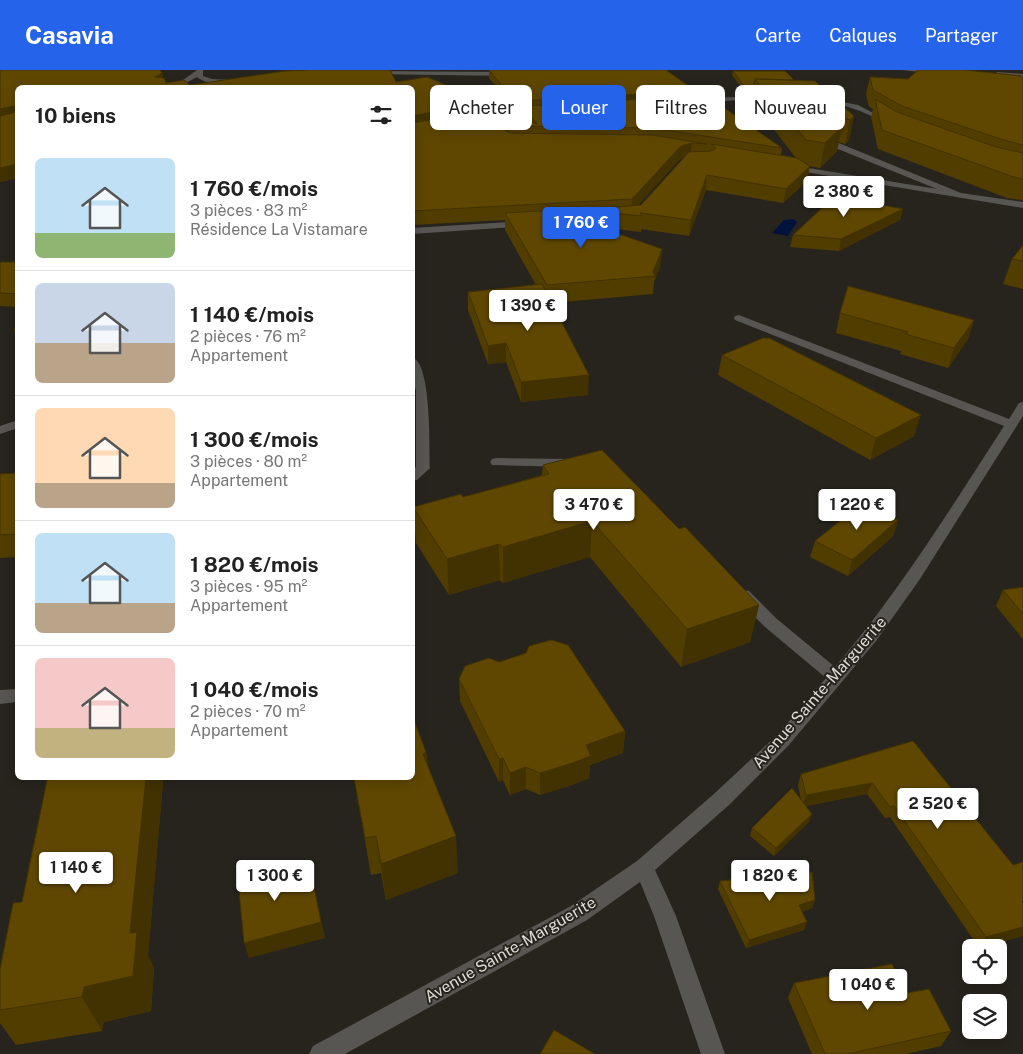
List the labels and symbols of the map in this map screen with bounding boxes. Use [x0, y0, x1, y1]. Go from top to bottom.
pin: 2 380 € [798, 176, 890, 218]
pin: 1 760 € [535, 206, 627, 249]
pin: 1 390 € [482, 290, 574, 332]
pin: 3 470 € [548, 488, 640, 531]
pin: 1 220 € [811, 488, 903, 531]
street label: Avenue Sainte-Marguerite [748, 613, 890, 772]
pin: 2 520 € [892, 788, 984, 830]
pin: 1 140 € [30, 852, 122, 894]
pin: 1 300 € [229, 860, 321, 902]
pin: 1 820 € [724, 860, 816, 902]
street label: Avenue Sainte-Marguerite [421, 893, 599, 1006]
pin: 1 040 € [822, 968, 914, 1011]

